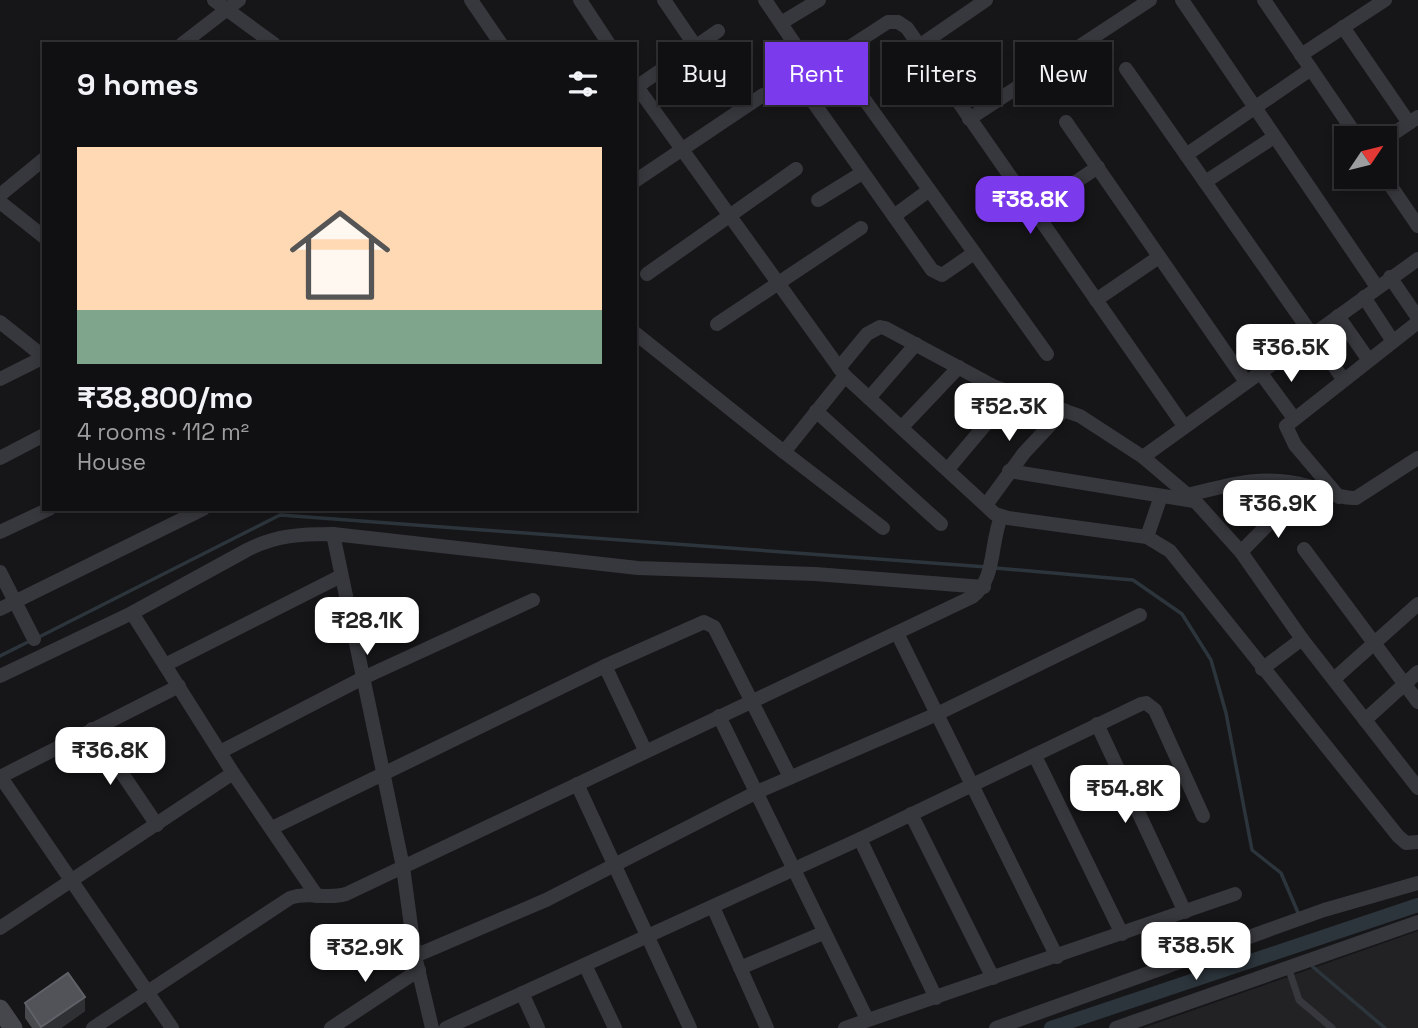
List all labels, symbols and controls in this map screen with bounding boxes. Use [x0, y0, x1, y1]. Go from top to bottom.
chip: Buy [658, 42, 751, 105]
chip: Rent [765, 42, 868, 105]
chip: Filters [882, 42, 1001, 105]
chip: New [1015, 42, 1112, 105]
text: 9 homes [77, 65, 199, 104]
icon: filters [564, 65, 602, 103]
north arrow [1334, 126, 1396, 189]
map controls [1334, 126, 1397, 189]
pin: ₹38.8K [973, 176, 1087, 236]
text: ₹38.8K [991, 184, 1069, 214]
icon: home [277, 192, 403, 318]
pin: ₹36.5K [1234, 324, 1348, 384]
text: ₹36.5K [1252, 332, 1330, 362]
text: ₹38,800/mo [77, 378, 253, 417]
pin: ₹52.3K [952, 384, 1066, 443]
text: ₹52.3K [971, 391, 1047, 421]
text: 4 rooms · 112 m² [77, 417, 249, 447]
text: House [77, 447, 146, 477]
pin: ₹36.9K [1221, 480, 1335, 540]
text: ₹36.9K [1239, 488, 1317, 518]
pin: ₹28.1K [310, 598, 424, 657]
text: ₹28.1K [331, 605, 403, 635]
pin: ₹36.8K [53, 728, 167, 787]
text: ₹36.8K [71, 735, 149, 765]
pin: ₹54.8K [1068, 766, 1182, 825]
text: ₹54.8K [1086, 773, 1164, 803]
pin: ₹38.5K [1139, 922, 1253, 982]
pin: ₹32.9K [308, 925, 422, 984]
text: ₹38.5K [1157, 930, 1235, 960]
text: ₹32.9K [326, 932, 404, 962]

